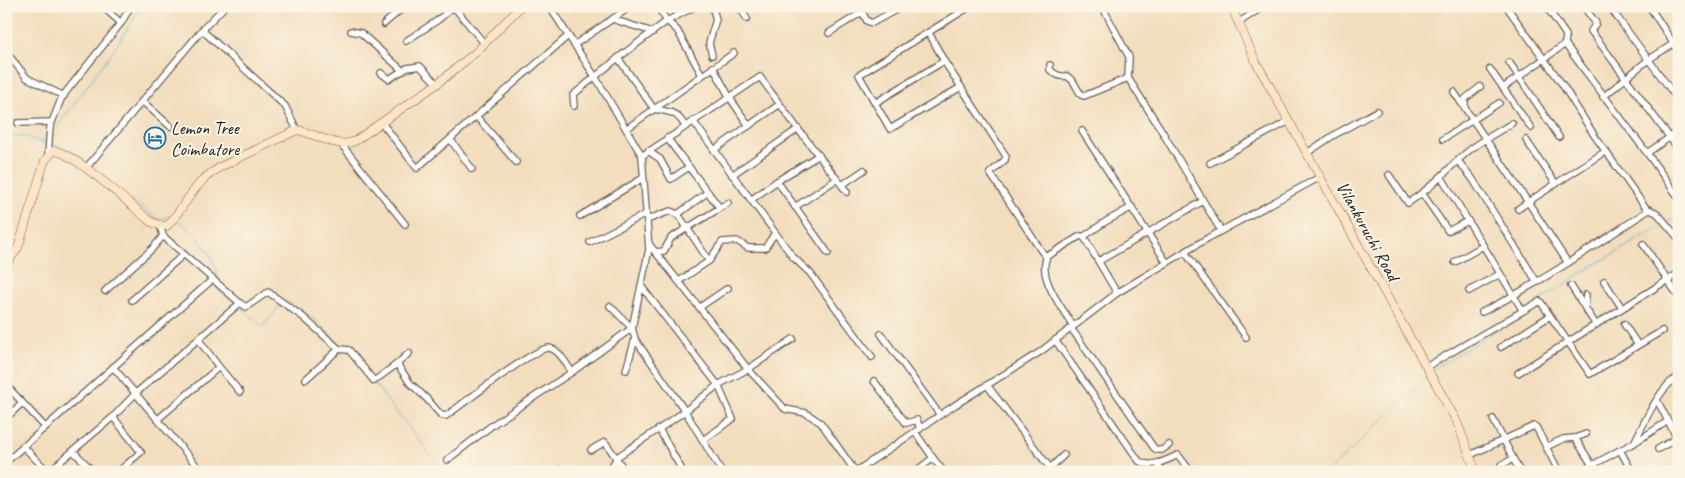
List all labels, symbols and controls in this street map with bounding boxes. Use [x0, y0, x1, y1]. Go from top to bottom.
place label: Lemon Tree Coimbatore [171, 117, 240, 160]
hotel icon: Lemon Tree Coimbatore [143, 126, 167, 150]
street label: Vilankuruchi Road [1332, 178, 1406, 287]

